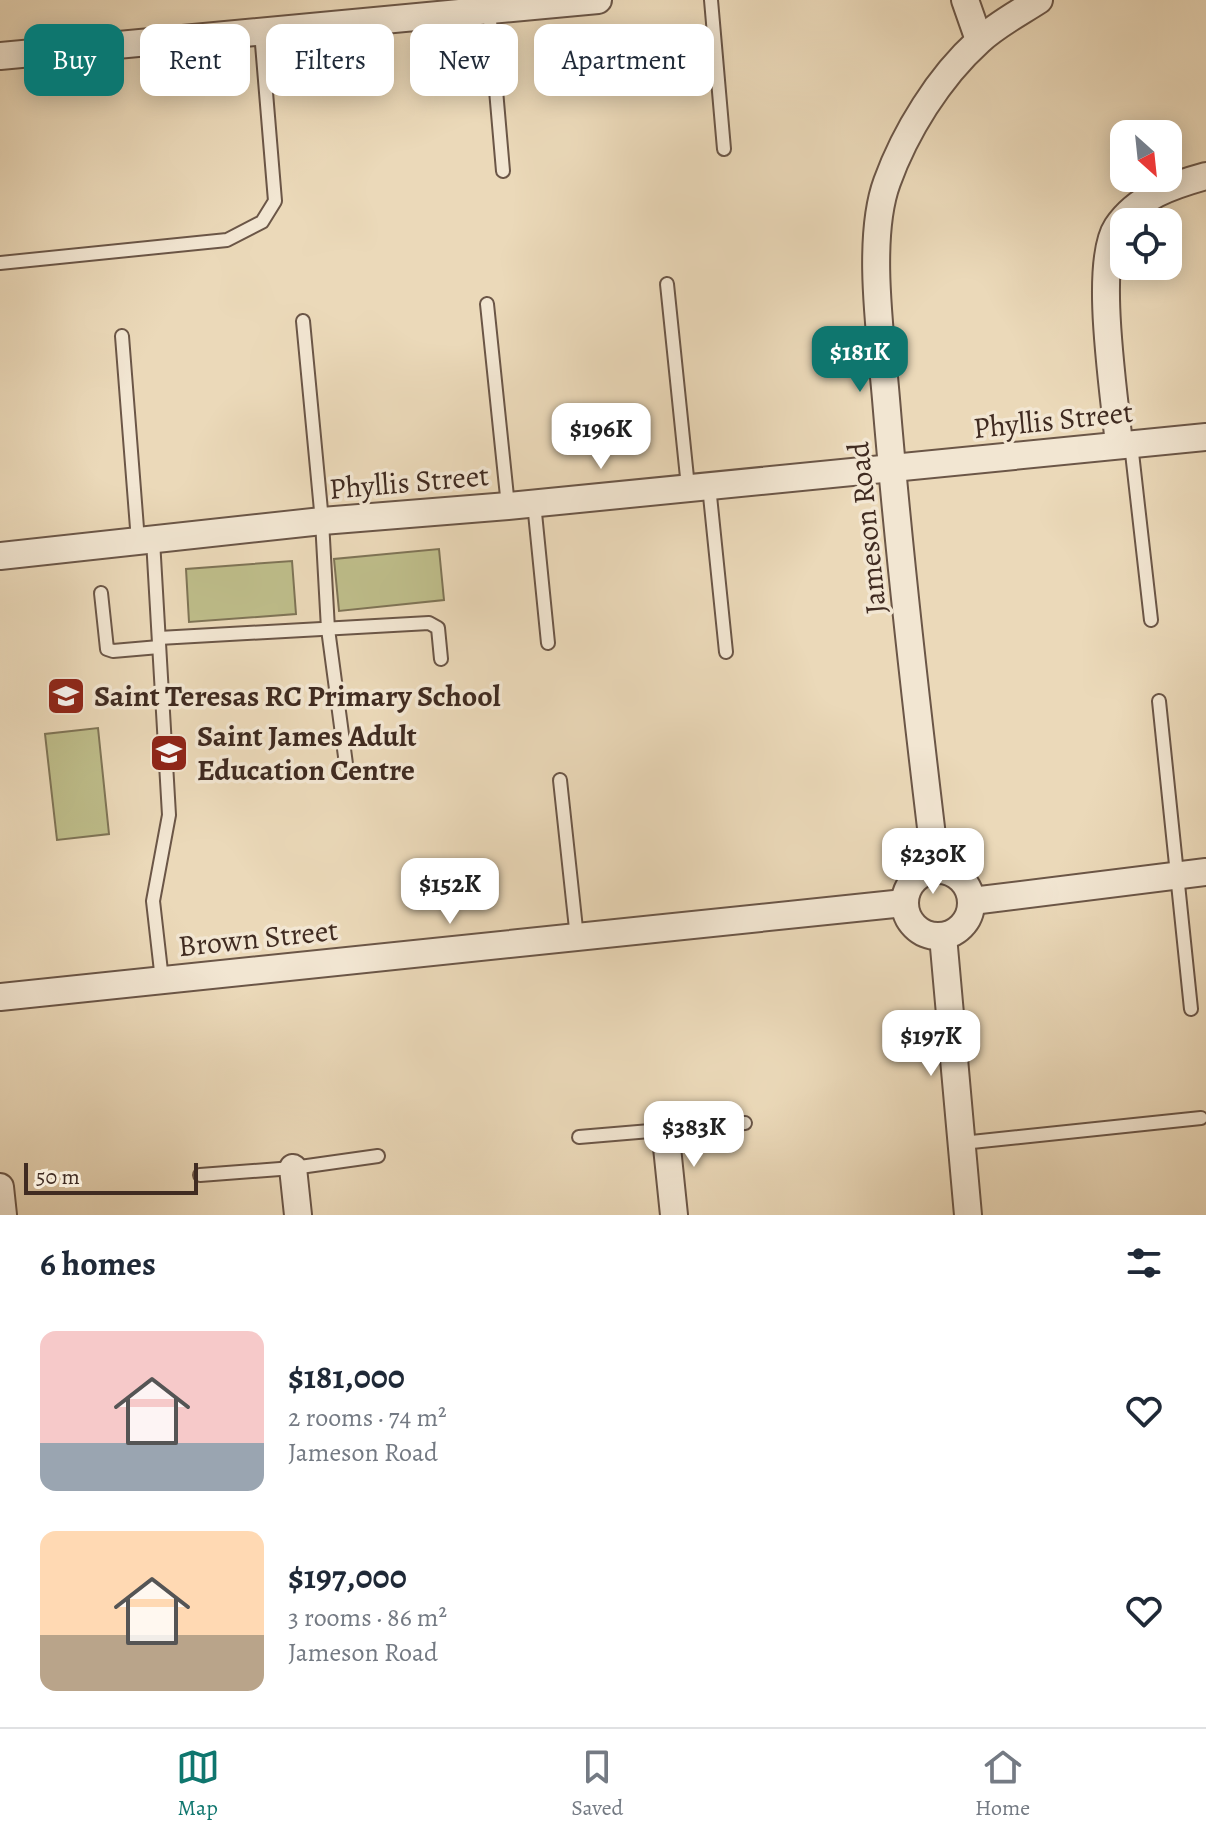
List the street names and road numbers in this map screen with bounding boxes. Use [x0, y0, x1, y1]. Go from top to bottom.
street label: Phyllis Street [971, 392, 1135, 448]
street label: Jameson Road [838, 439, 896, 616]
street label: Phyllis Street [327, 455, 491, 509]
street label: Brown Street [176, 910, 340, 966]

